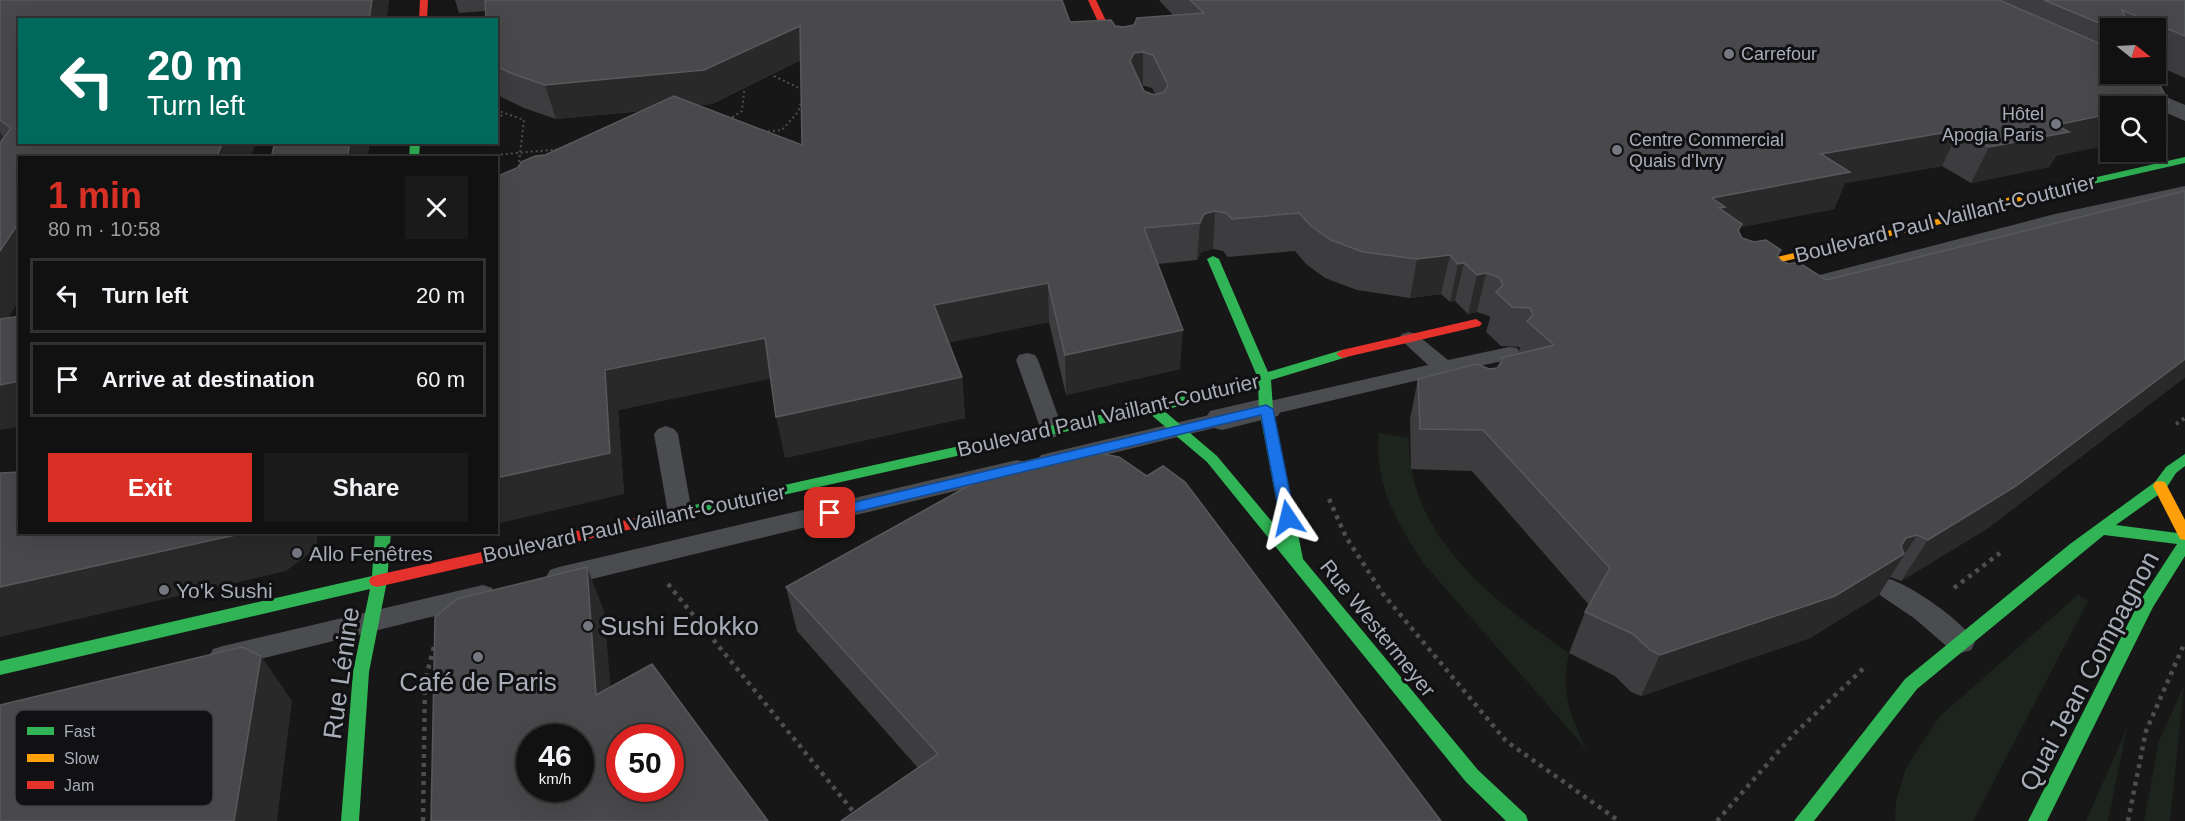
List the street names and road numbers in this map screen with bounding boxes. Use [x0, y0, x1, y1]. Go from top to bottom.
street label: Boulevard Paul Vaillant-Couturier [1792, 169, 2098, 267]
street label: Boulevard Paul Vaillant-Couturier [955, 369, 1261, 461]
street label: Boulevard Paul Vaillant-Couturier [481, 480, 787, 566]
street label: Quai Jean Compagnon [2013, 546, 2165, 796]
street label: Rue Westermeyer [1316, 555, 1440, 701]
street label: Rue Lénine [317, 605, 365, 741]

